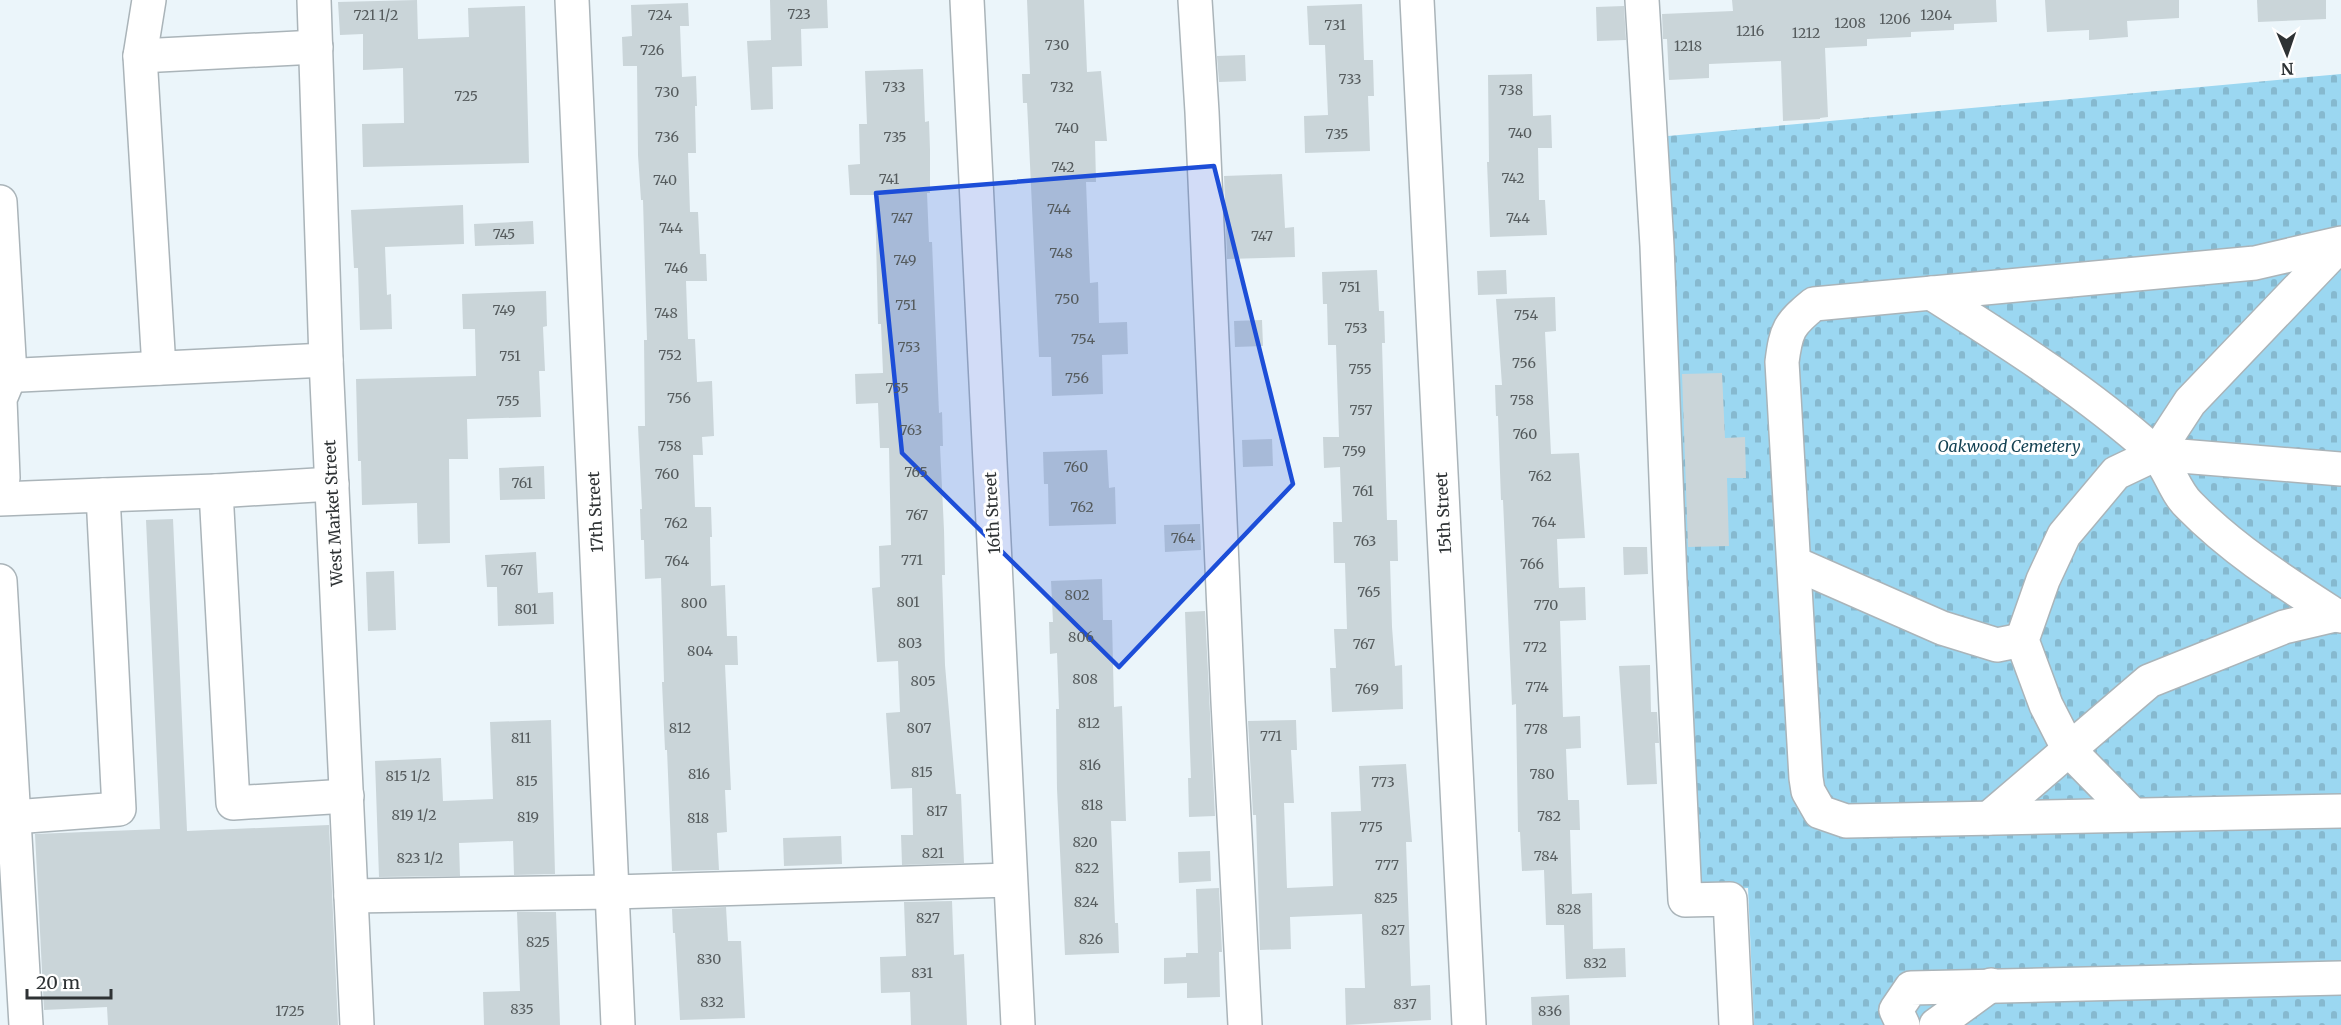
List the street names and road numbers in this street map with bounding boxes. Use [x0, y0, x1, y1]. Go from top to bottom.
street label: West Market Street [319, 438, 347, 588]
street label: 17th Street [583, 470, 607, 553]
street label: 16th Street [980, 471, 1004, 555]
street label: 15th Street [1431, 471, 1455, 554]

